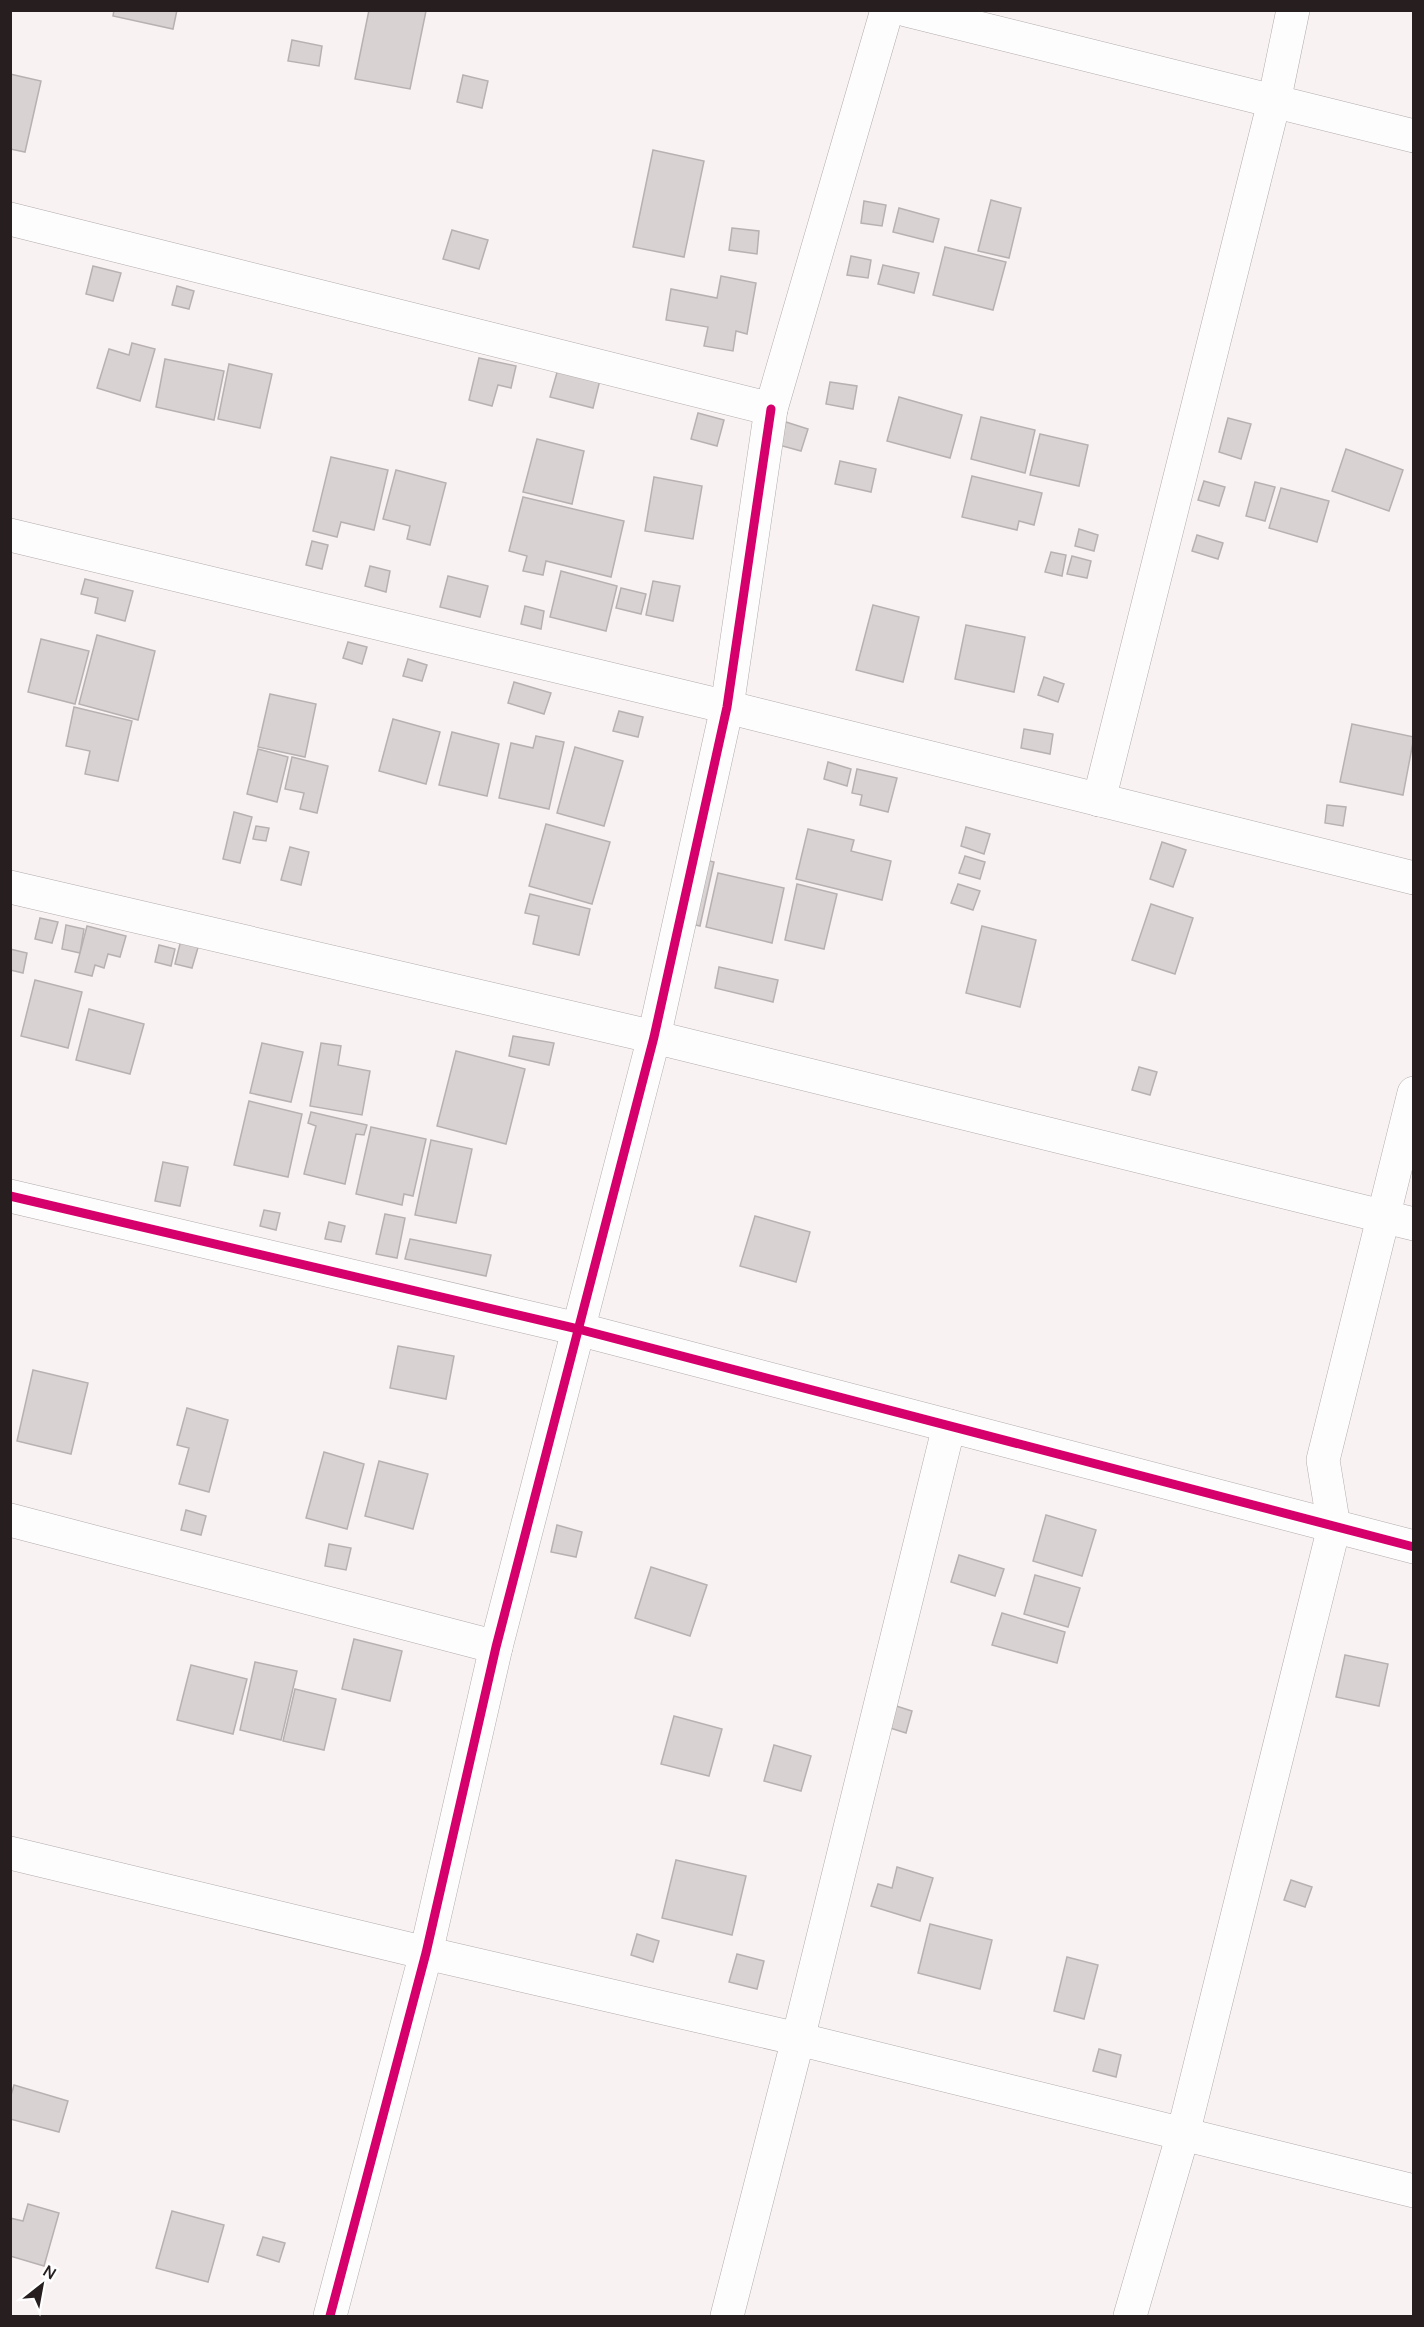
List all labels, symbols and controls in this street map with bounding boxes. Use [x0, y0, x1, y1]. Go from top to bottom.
north arrow [12, 2255, 72, 2315]
text: N [39, 2260, 60, 2285]

